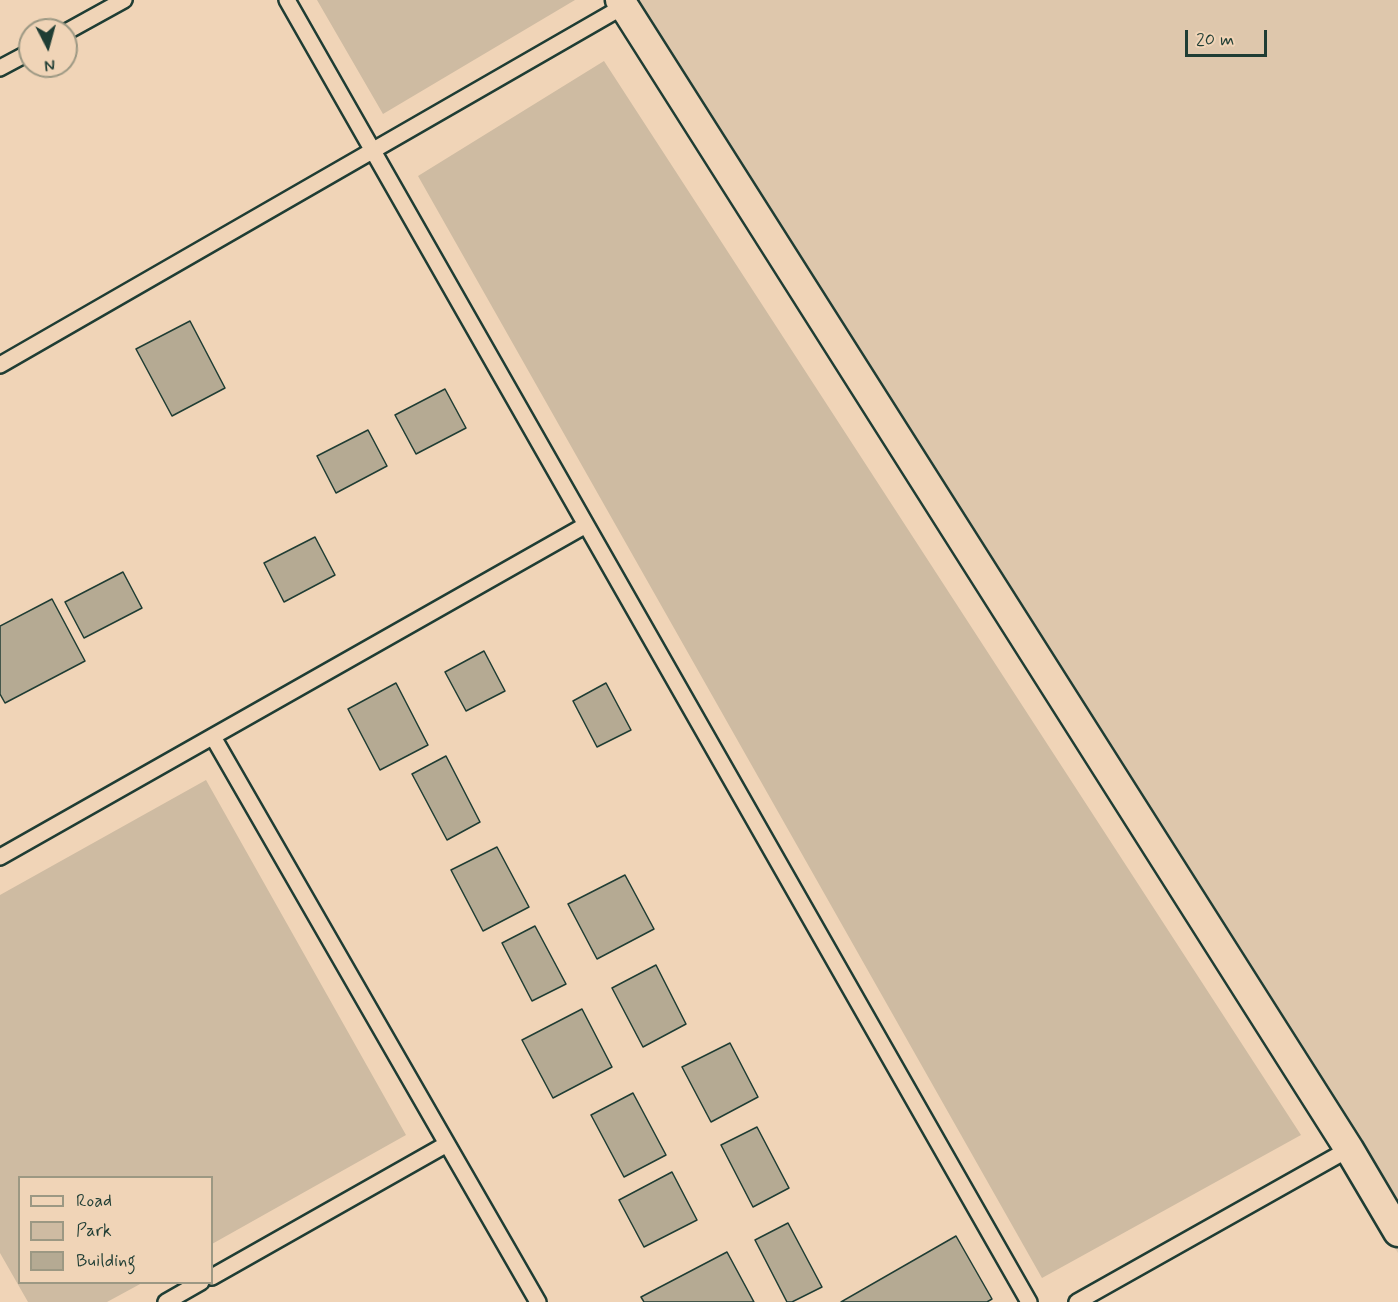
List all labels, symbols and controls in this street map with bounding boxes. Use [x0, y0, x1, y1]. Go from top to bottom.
north arrow [18, 18, 78, 78]
scale bar [1188, 18, 1270, 56]
text: 20 m [1196, 28, 1234, 52]
text: N [43, 53, 56, 75]
legend [18, 1176, 213, 1284]
text: Road [76, 1189, 112, 1213]
text: Park [76, 1219, 112, 1243]
text: Building [76, 1249, 136, 1273]

